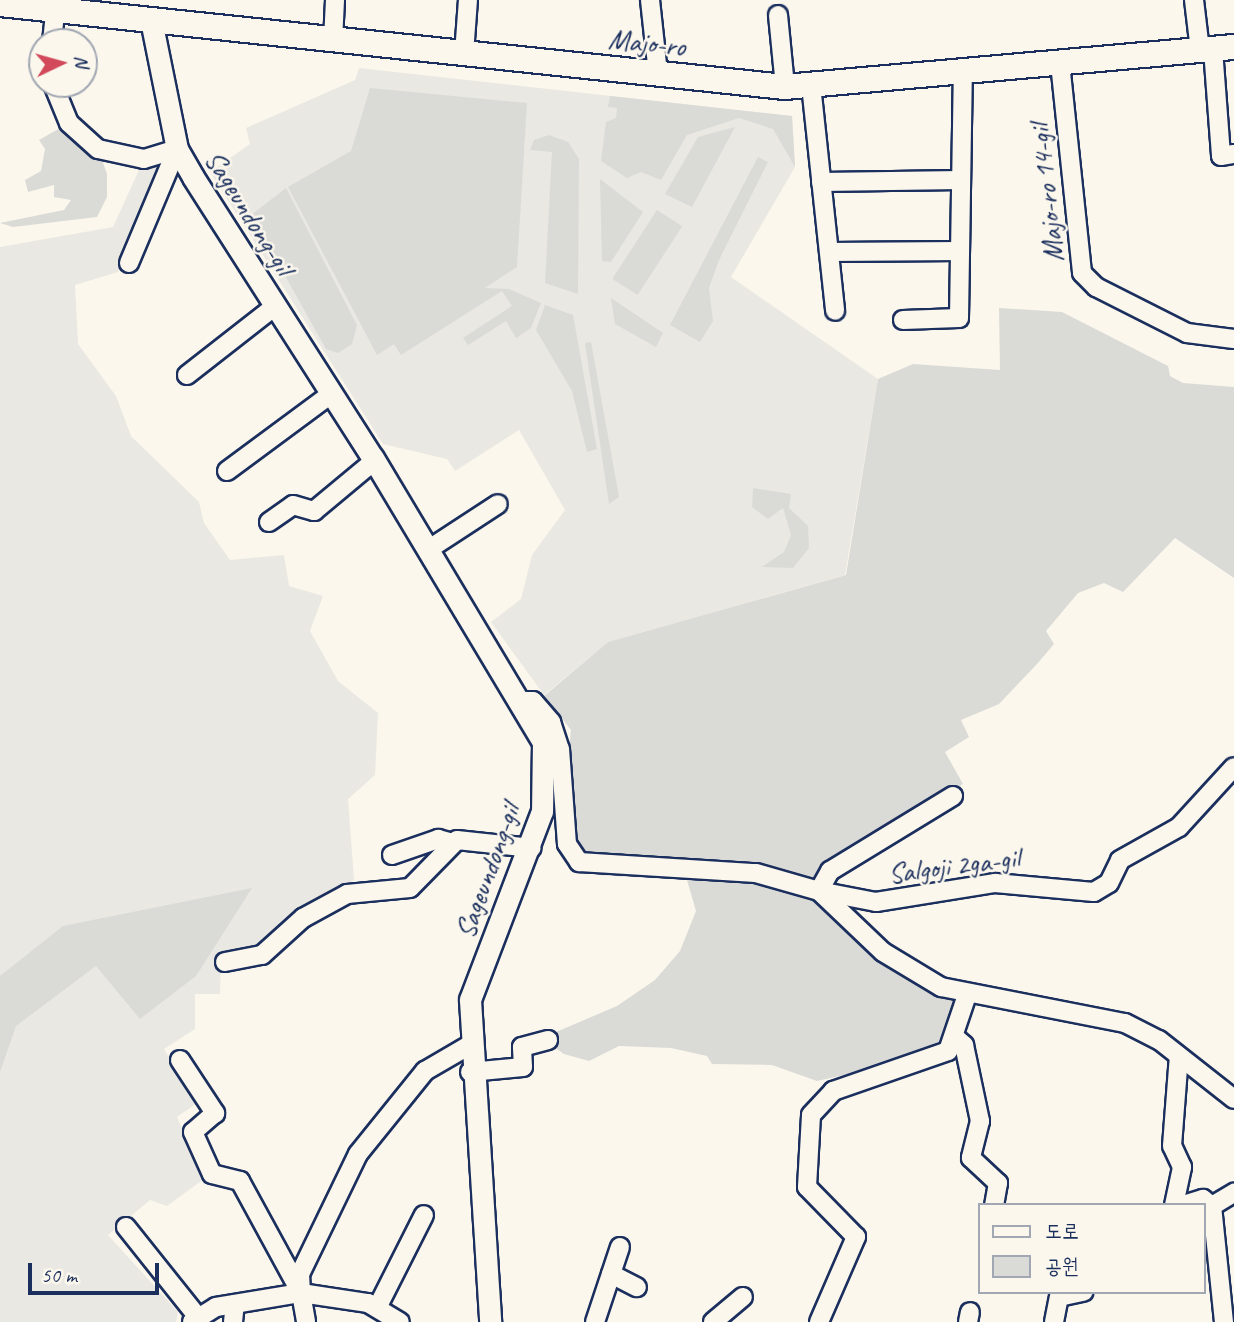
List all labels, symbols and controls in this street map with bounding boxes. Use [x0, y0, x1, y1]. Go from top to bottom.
street label: Majo-ro [607, 22, 687, 64]
north arrow [28, 28, 98, 98]
text: N [69, 54, 94, 68]
street label: Majo-ro 14-gil [1023, 122, 1071, 264]
street label: Sageundong-gil [198, 145, 300, 281]
street label: Sageundong-gil [448, 799, 528, 943]
street label: Salgoji 2ga-gil [886, 841, 1022, 891]
legend [978, 1203, 1206, 1294]
text: 도로 [1045, 1218, 1079, 1244]
scale bar [32, 1248, 163, 1292]
text: 공원 [1045, 1253, 1079, 1279]
text: 50 m [41, 1262, 77, 1288]

